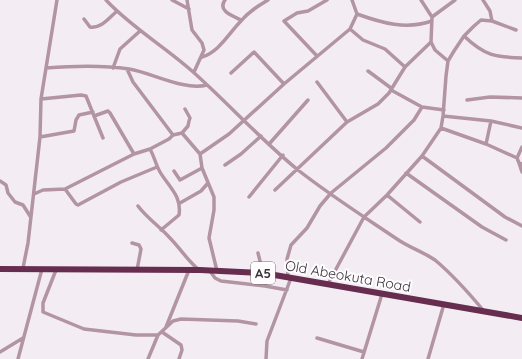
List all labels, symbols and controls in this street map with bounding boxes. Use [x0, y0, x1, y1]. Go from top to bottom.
street label: Old Abeokuta Road [284, 256, 412, 296]
road number: A5 [251, 262, 275, 284]

